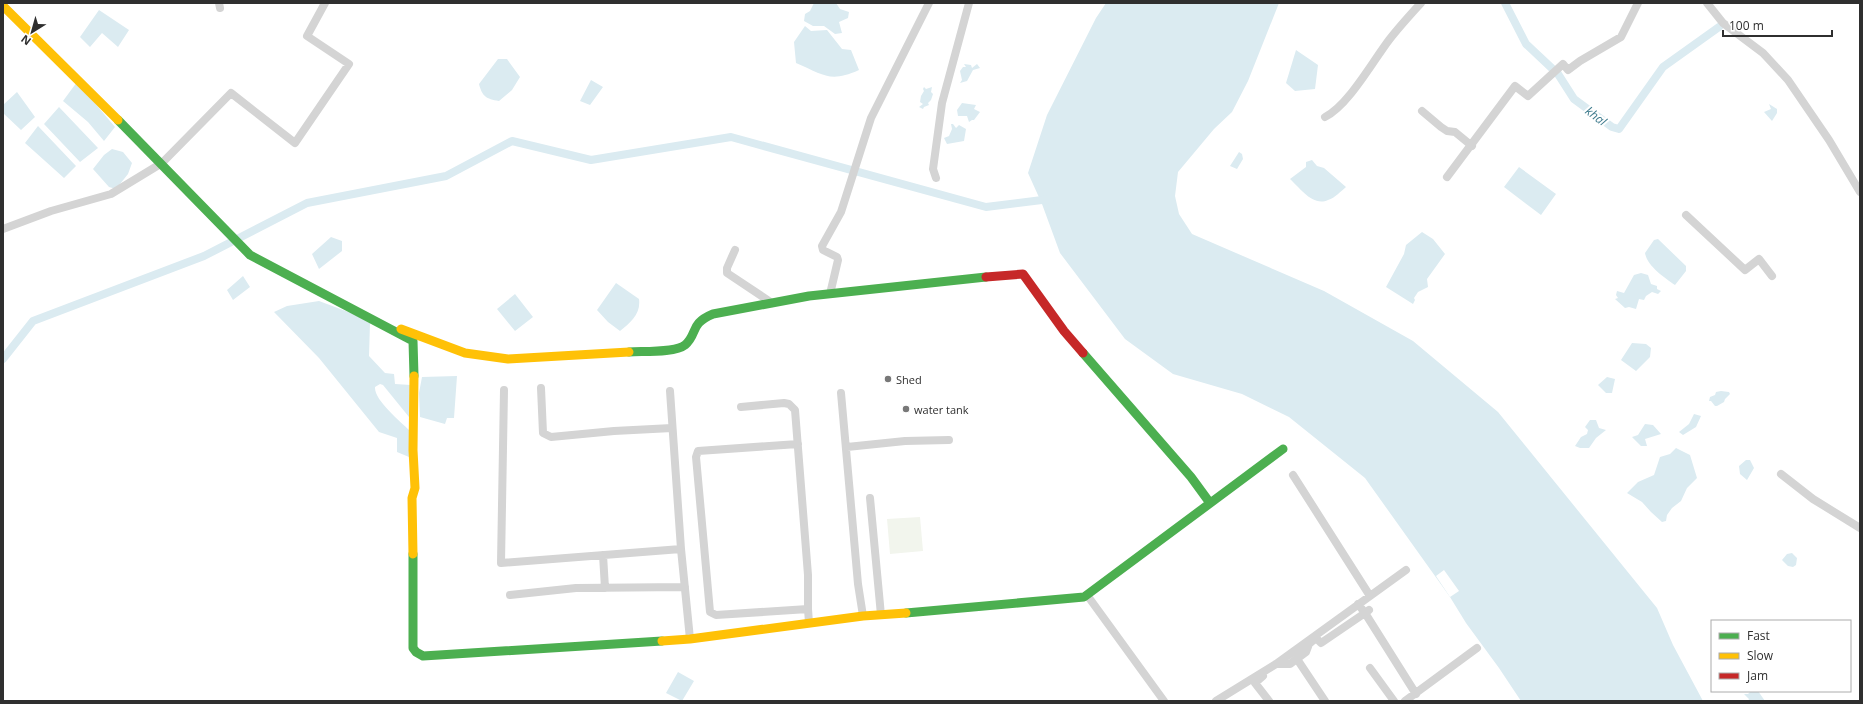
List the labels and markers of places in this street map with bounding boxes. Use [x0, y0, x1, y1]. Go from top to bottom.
place label: Shed [896, 372, 922, 387]
marker: Shed [883, 374, 893, 384]
place label: water tank [914, 402, 969, 417]
marker: water tank [901, 404, 911, 414]

